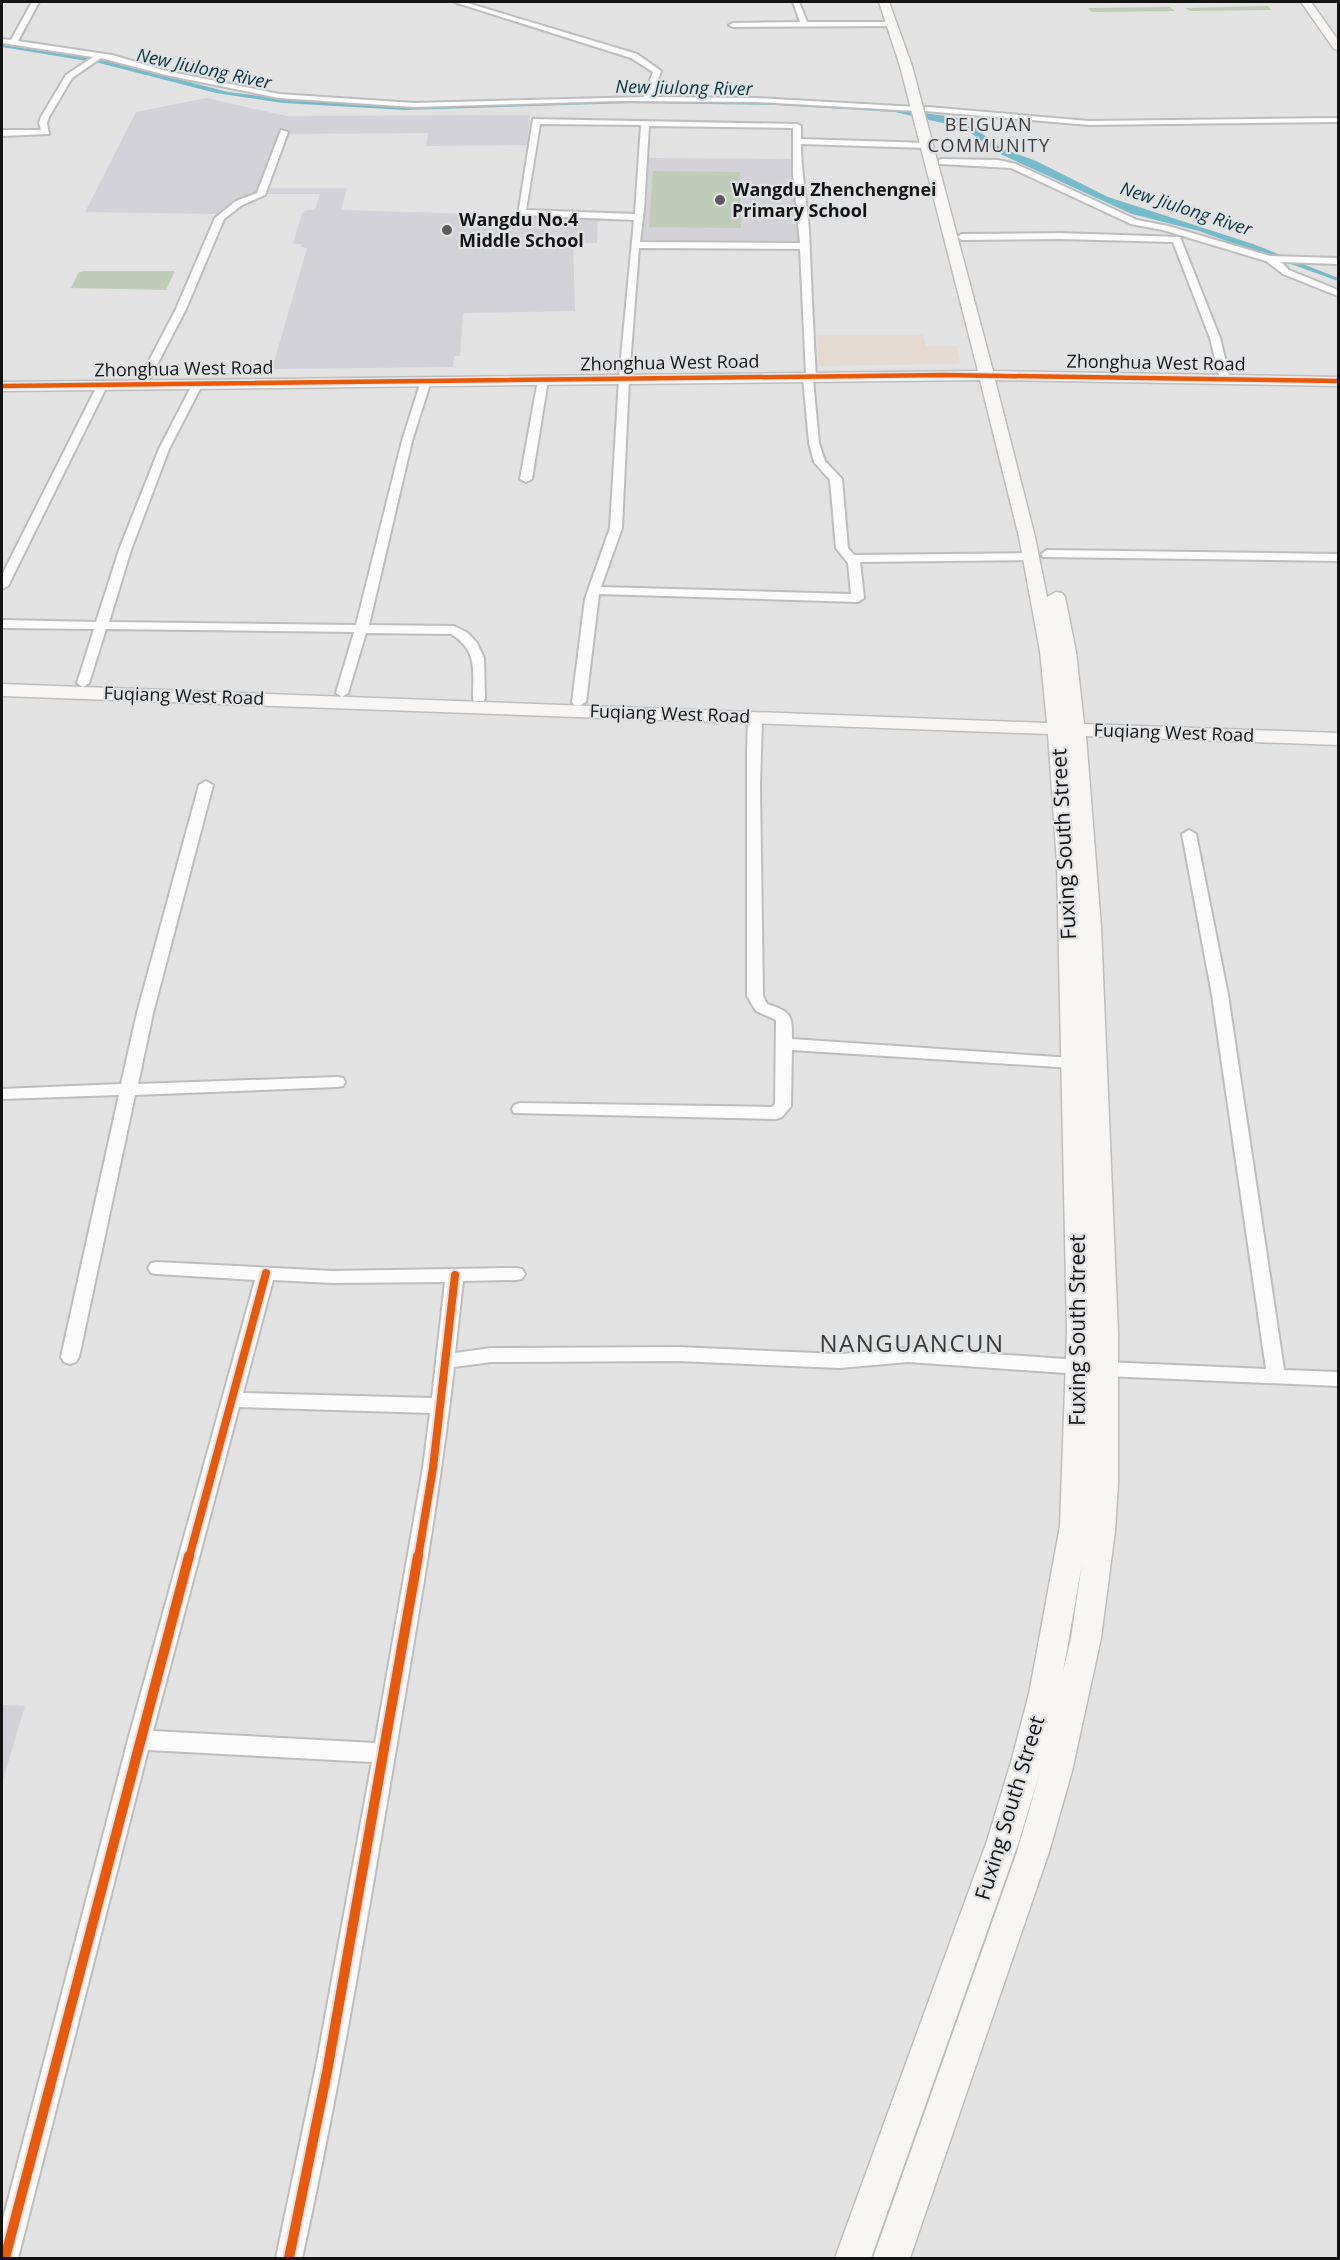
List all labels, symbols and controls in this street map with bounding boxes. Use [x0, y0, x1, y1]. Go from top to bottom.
water label: New Jiulong River [135, 42, 275, 94]
water label: New Jiulong River [615, 74, 754, 100]
district label: BEIGUAN COMMUNITY [928, 112, 1050, 157]
water label: New Jiulong River [1117, 175, 1256, 241]
place label: Wangdu Zhenchengnei Primary School [732, 177, 937, 222]
marker: Wangdu Zhenchengnei Primary School [713, 193, 727, 207]
place label: Wangdu No.4 Middle School [459, 207, 584, 252]
marker: Wangdu No.4 Middle School [440, 223, 454, 237]
street label: Zhonghua West Road [580, 348, 760, 376]
street label: Zhonghua West Road [1066, 348, 1246, 376]
street label: Zhonghua West Road [94, 354, 274, 382]
street label: Fuqiang West Road [103, 680, 265, 710]
street label: Fuqiang West Road [589, 698, 751, 728]
street label: Fuqiang West Road [1093, 717, 1255, 747]
street label: Fuxing South Street [1044, 748, 1082, 940]
street label: Fuxing South Street [1063, 1234, 1091, 1426]
district label: NANGUANCUN [819, 1326, 1005, 1359]
street label: Fuxing South Street [968, 1712, 1050, 1903]

